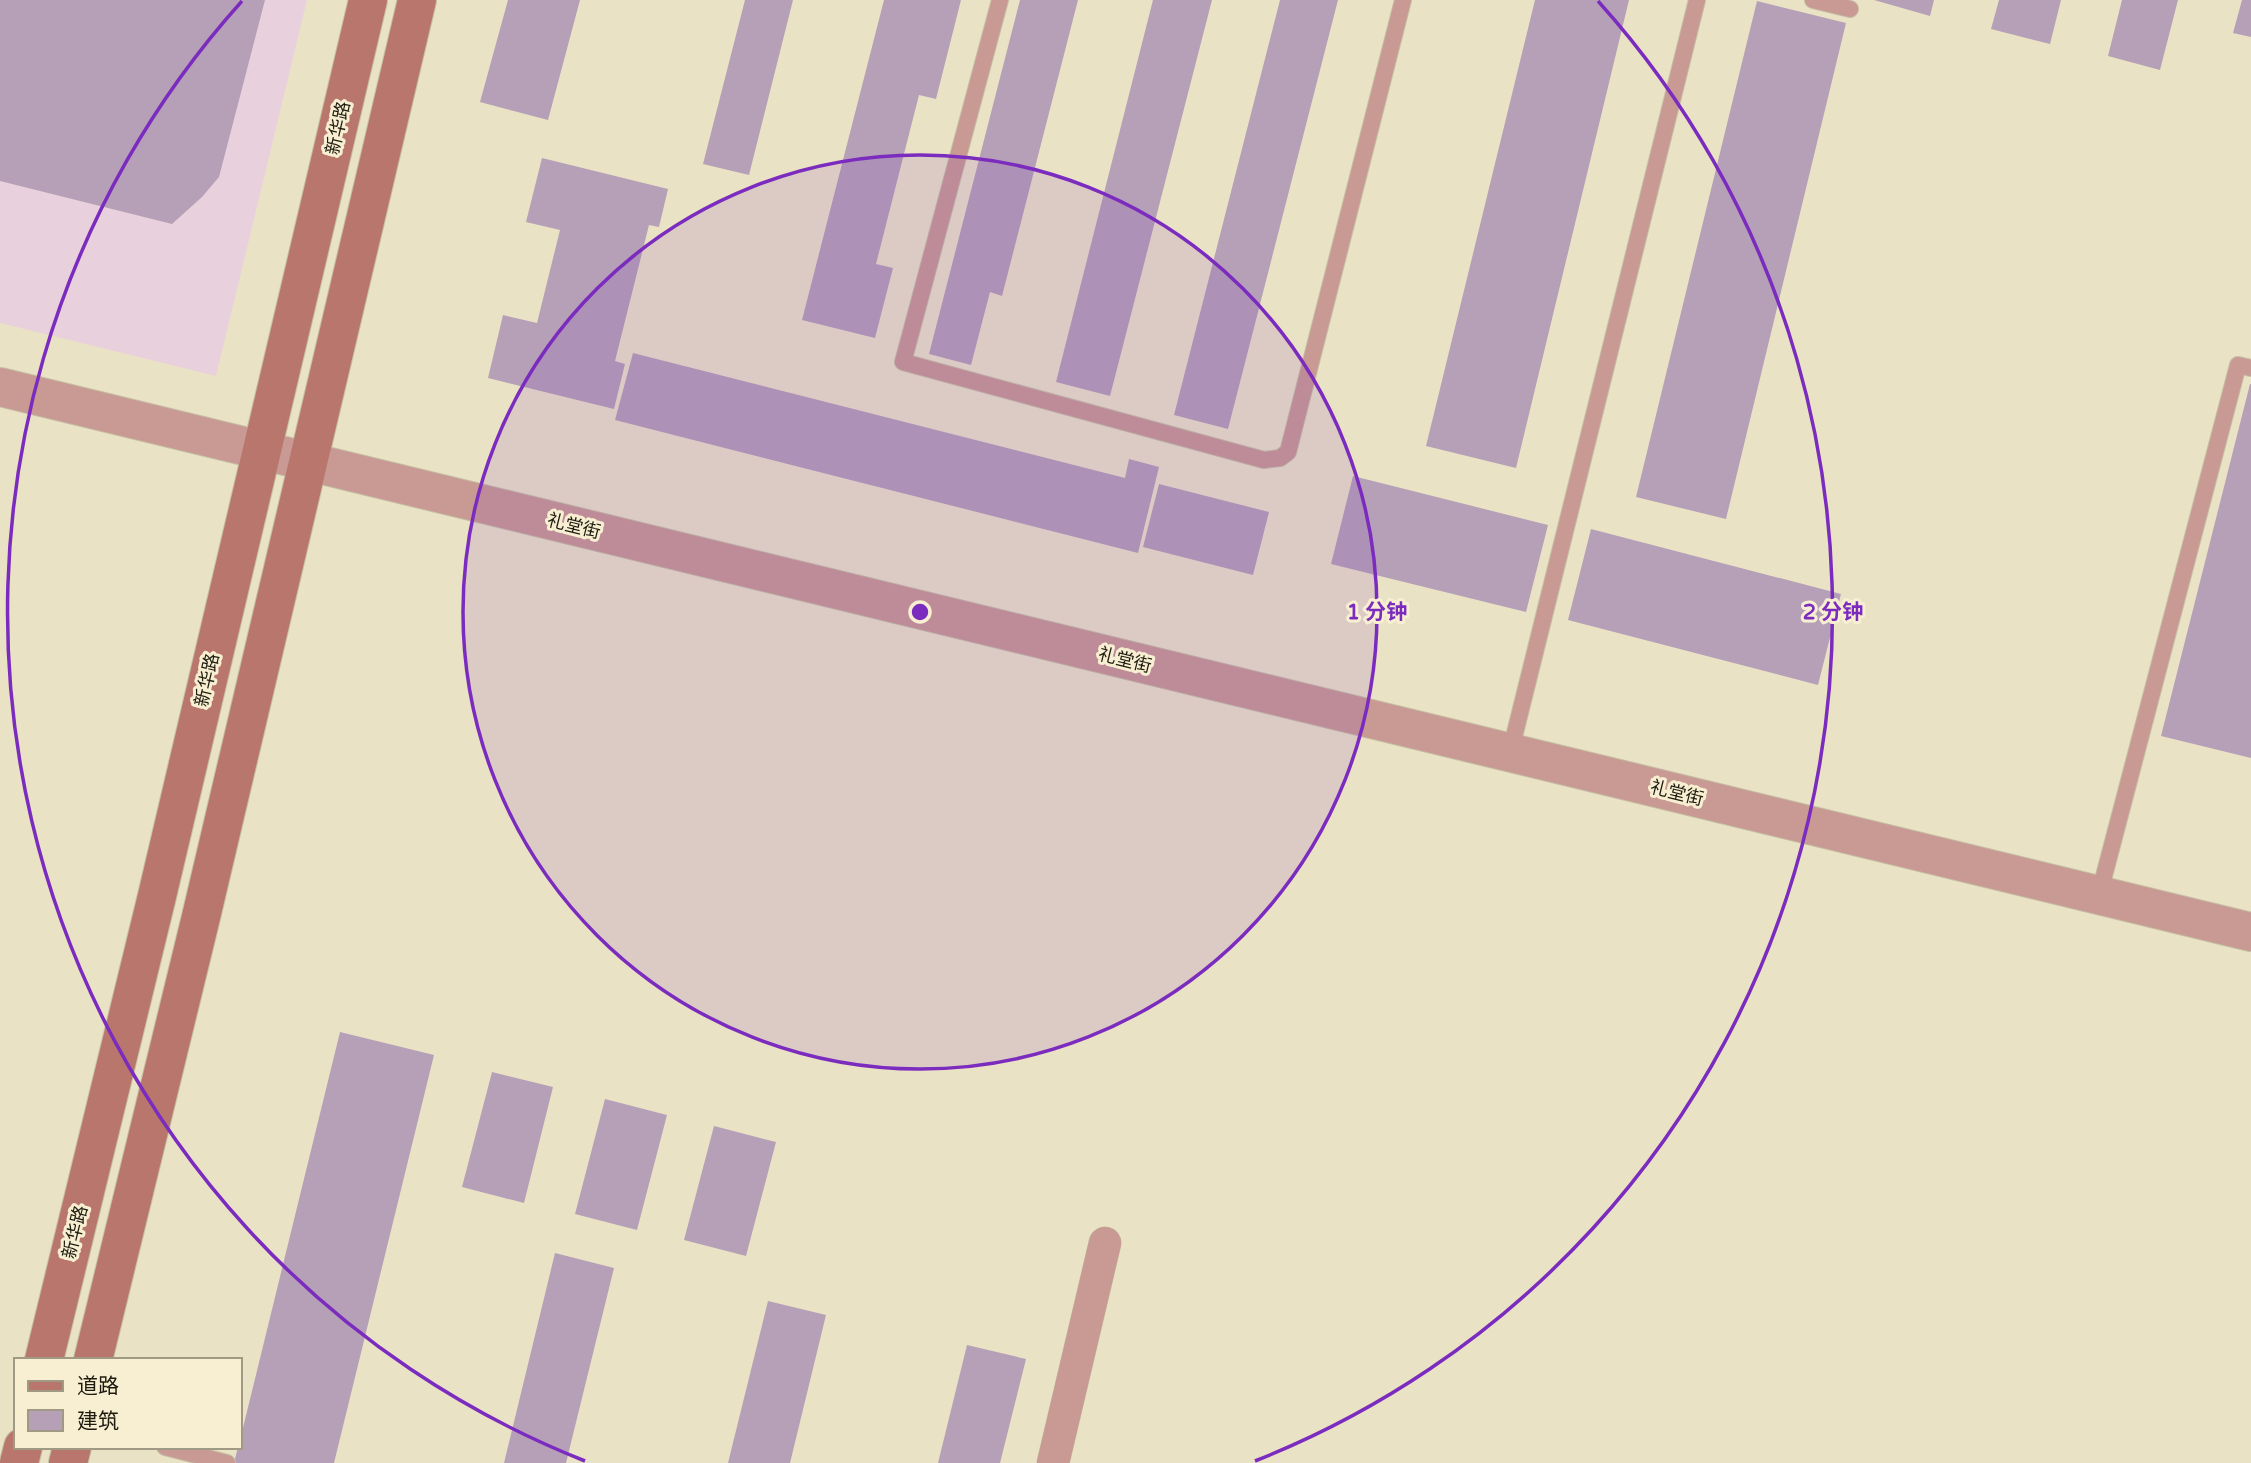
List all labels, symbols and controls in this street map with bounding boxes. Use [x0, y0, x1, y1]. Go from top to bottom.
street label: 新华路 [321, 99, 355, 157]
street label: 礼堂街 [545, 509, 603, 543]
centre of rings [908, 600, 932, 624]
text: 1 分钟 [1347, 600, 1407, 625]
text: 2 分钟 [1803, 600, 1863, 625]
street label: 礼堂街 [1096, 643, 1154, 677]
street label: 新华路 [190, 651, 224, 709]
street label: 礼堂街 [1648, 776, 1706, 810]
street label: 新华路 [58, 1203, 92, 1261]
legend [14, 1358, 242, 1449]
text: 道路 [77, 1374, 119, 1399]
text: 建筑 [77, 1409, 119, 1434]

